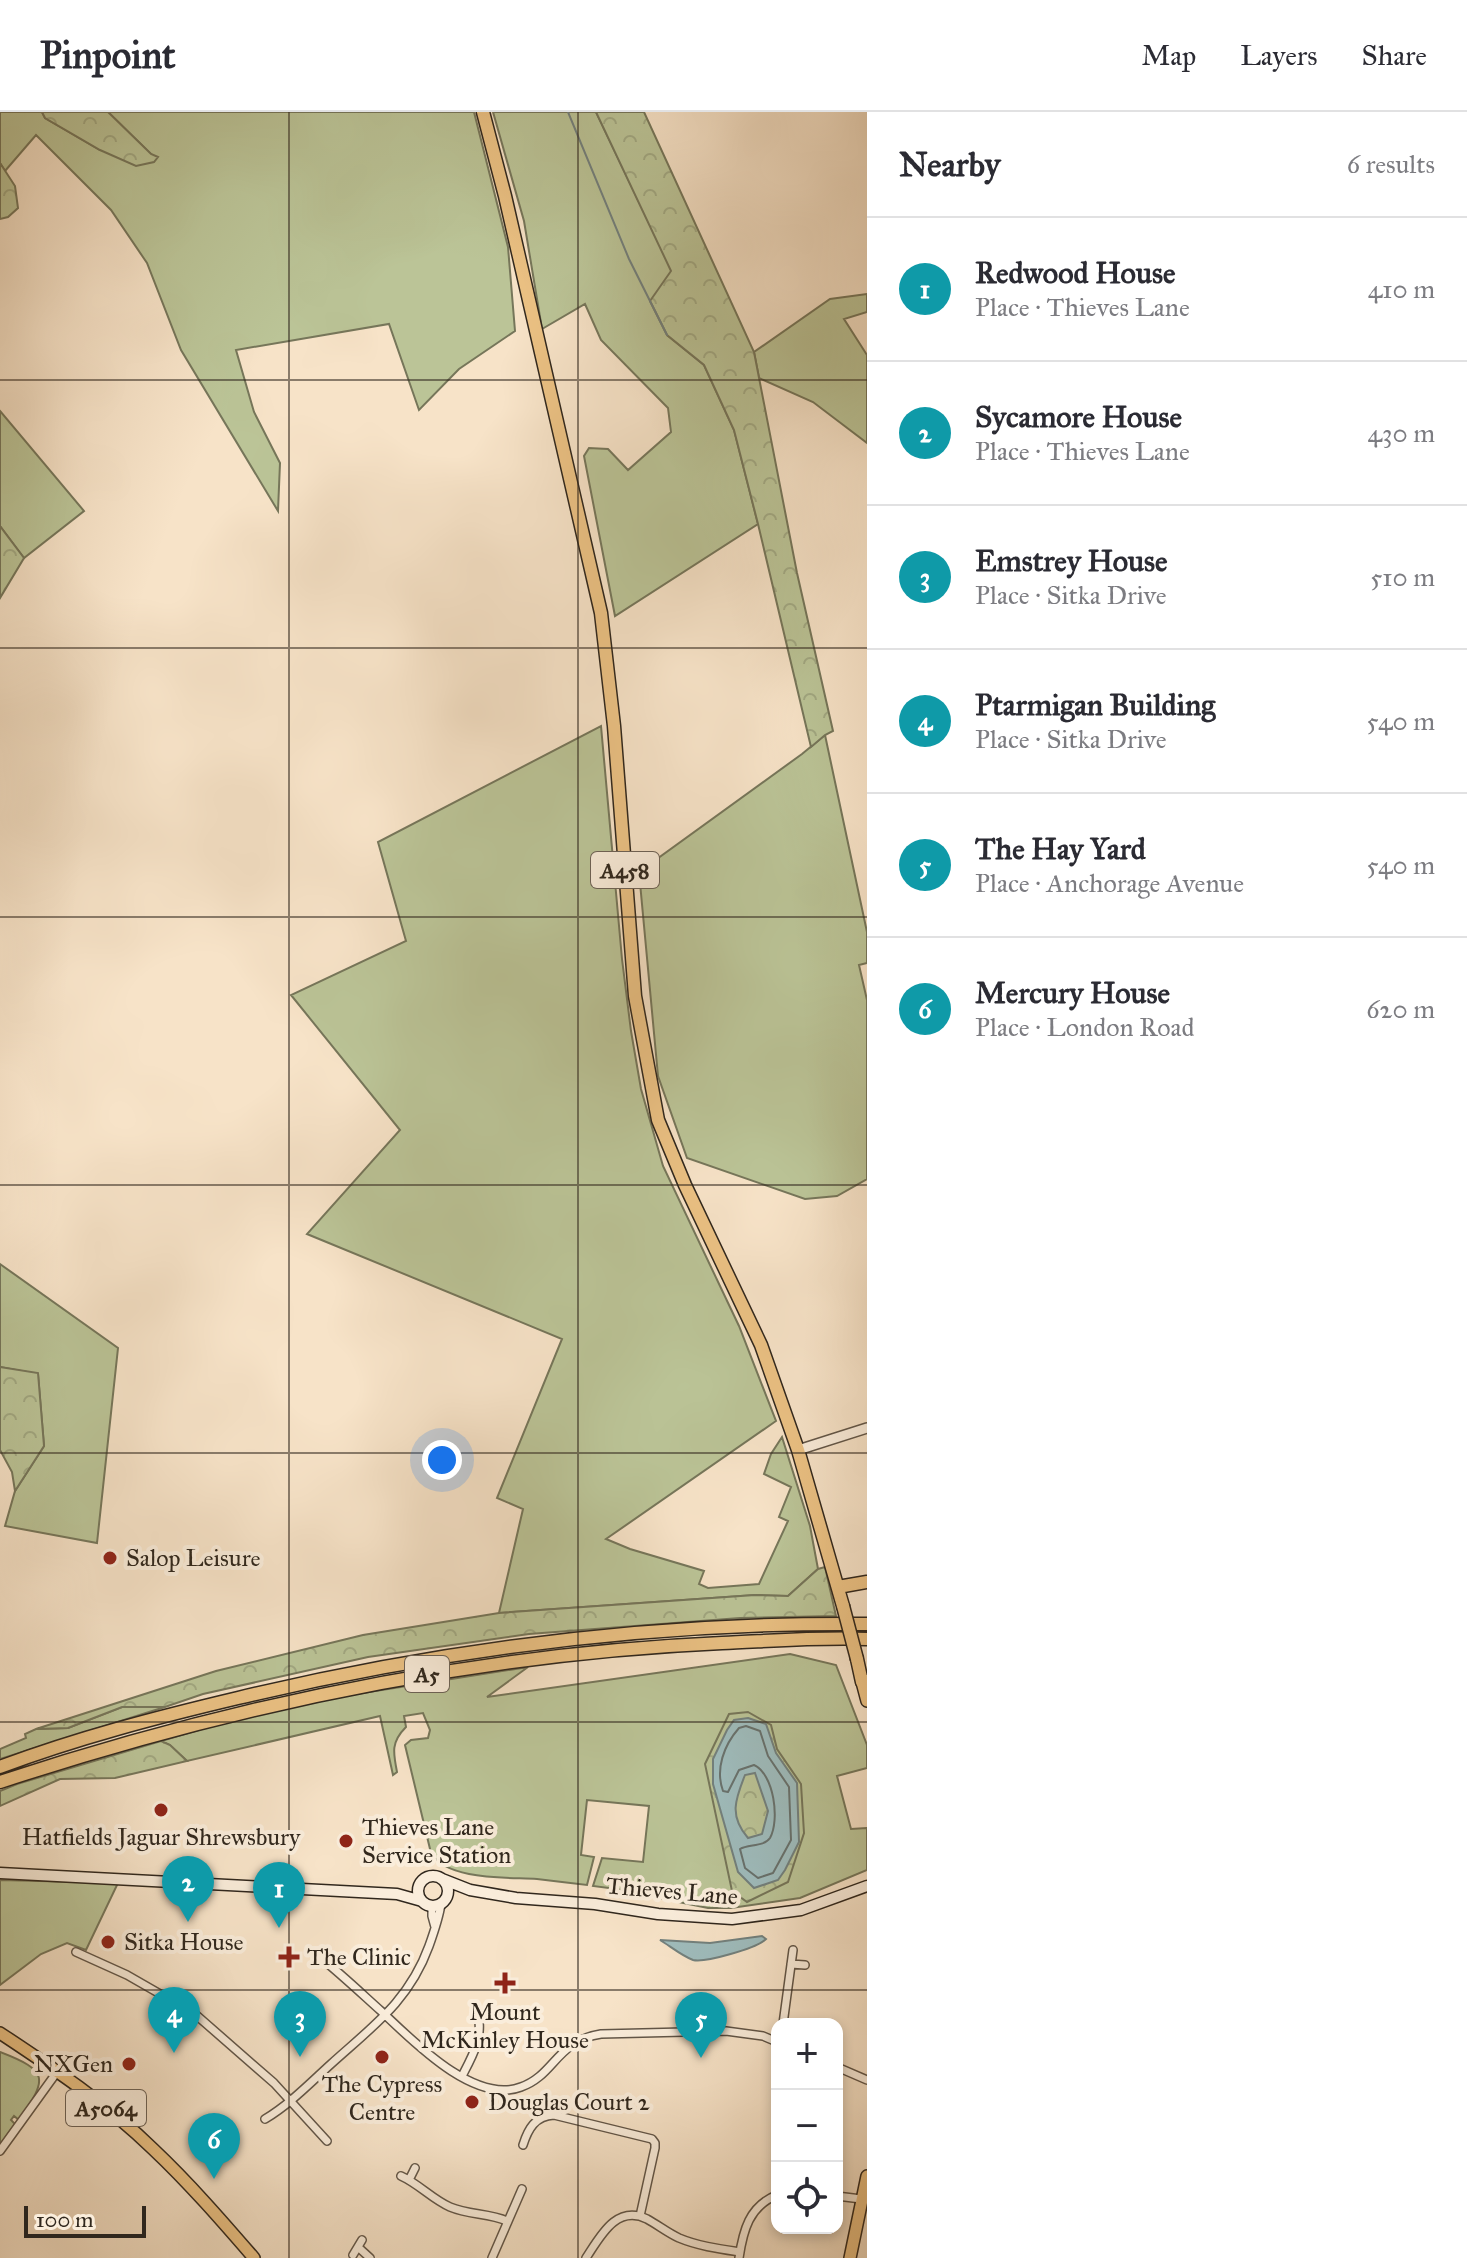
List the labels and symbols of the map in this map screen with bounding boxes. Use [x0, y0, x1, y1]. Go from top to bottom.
road number: A458 [591, 852, 659, 888]
your location [422, 1440, 462, 1480]
place label: Salop Leisure [126, 1543, 260, 1573]
marker: Salop Leisure [101, 1549, 119, 1567]
road number: A5 [405, 1656, 449, 1692]
marker: Hatfields Jaguar Shrewsbury [152, 1801, 170, 1819]
place label: Thieves Lane Service Station [362, 1812, 511, 1870]
place label: Hatfields Jaguar Shrewsbury [22, 1822, 301, 1852]
marker: Thieves Lane Service Station [337, 1832, 355, 1850]
pin: 2 [162, 1856, 214, 1922]
pin: 1 [253, 1862, 305, 1928]
street label: Thieves Lane [605, 1870, 739, 1912]
place label: Sitka House [124, 1927, 244, 1957]
marker: Sitka House [99, 1933, 117, 1951]
place label: The Clinic [307, 1942, 411, 1972]
marker: The Clinic [278, 1946, 300, 1968]
marker: Mount McKinley House [494, 1972, 516, 1994]
pin: 4 [148, 1987, 200, 2053]
pin: 3 [274, 1991, 326, 2057]
pin: 5 [675, 1992, 727, 2058]
place label: Mount McKinley House [421, 1997, 589, 2055]
marker: The Cypress Centre [373, 2048, 391, 2066]
place label: NXGen [34, 2049, 113, 2079]
marker: NXGen [120, 2055, 138, 2073]
place label: The Cypress Centre [322, 2069, 442, 2127]
place label: Douglas Court 2 [488, 2087, 650, 2117]
road number: A5064 [66, 2090, 146, 2126]
marker: Douglas Court 2 [463, 2093, 481, 2111]
pin: 6 [188, 2113, 240, 2179]
scale bar [24, 2202, 146, 2238]

